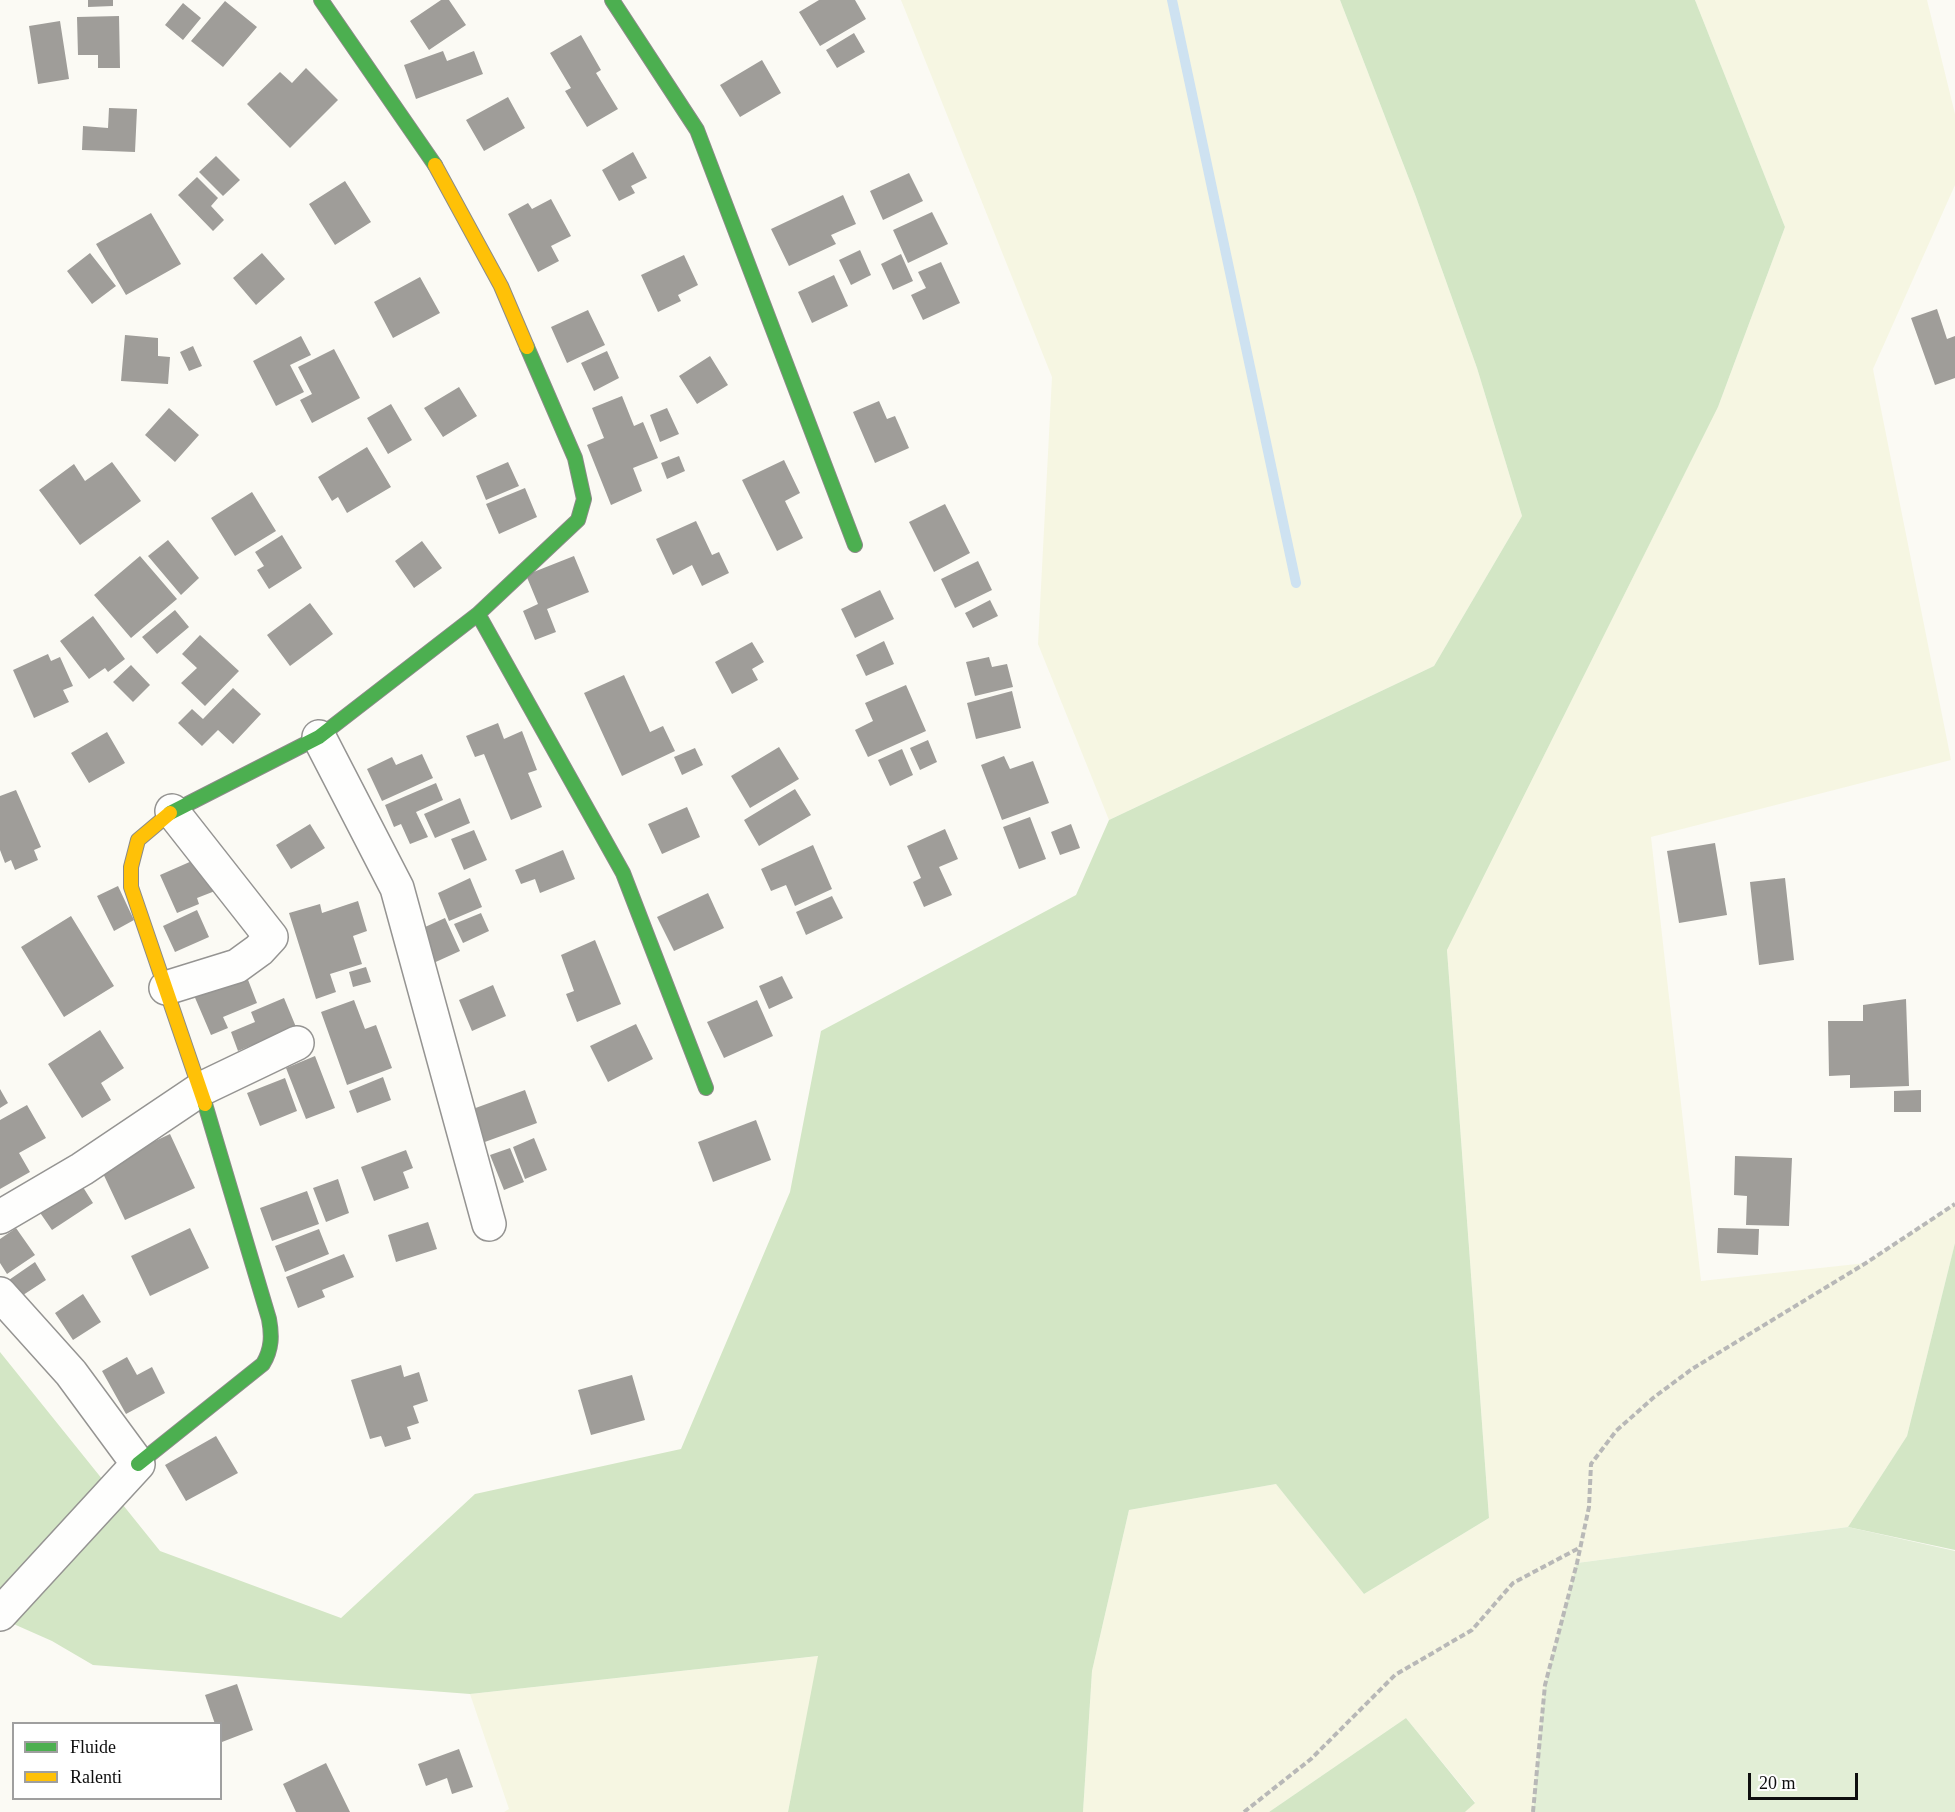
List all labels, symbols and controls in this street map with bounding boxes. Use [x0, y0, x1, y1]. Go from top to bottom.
legend [12, 1722, 222, 1800]
text: Fluide [70, 1737, 116, 1757]
scale bar [1751, 1761, 1860, 1799]
text: Ralenti [70, 1767, 122, 1787]
text: 20 m [1759, 1773, 1796, 1793]

